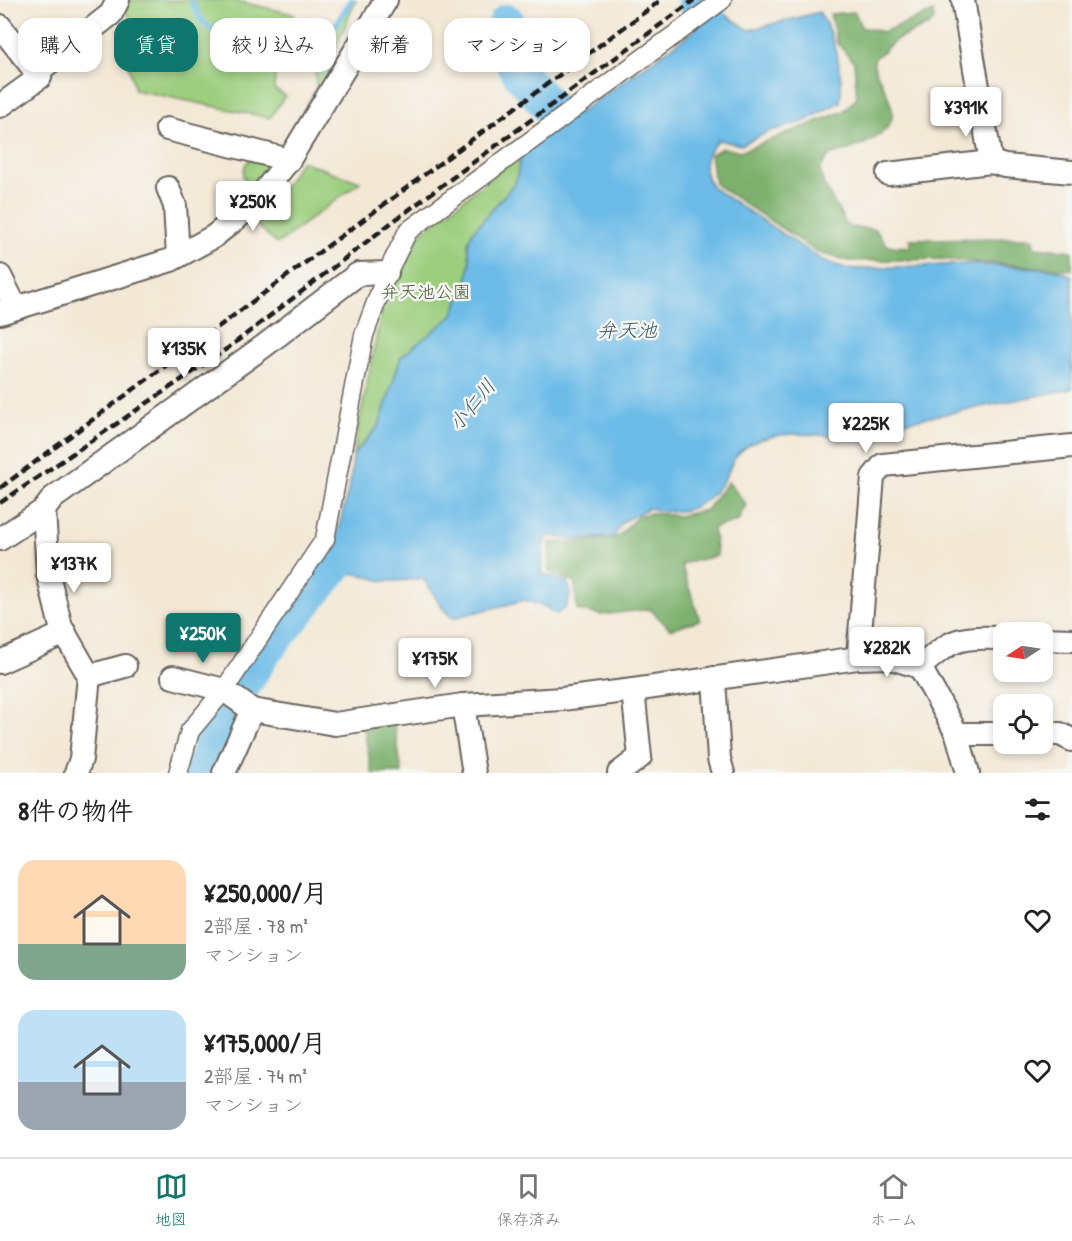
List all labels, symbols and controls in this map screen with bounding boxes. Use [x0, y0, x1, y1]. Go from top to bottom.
chip: 購入 [18, 18, 102, 72]
chip: 賃貸 [114, 18, 198, 72]
chip: 絞り込み [210, 18, 336, 72]
chip: 新着 [348, 18, 432, 72]
chip: マンション [444, 18, 590, 72]
pin: ¥391K [924, 87, 1008, 138]
text: ¥391K [944, 93, 988, 120]
pin: ¥250K [211, 181, 295, 232]
text: ¥250K [230, 187, 276, 214]
park label: 弁天池公園 [381, 279, 471, 304]
water label: 弁天池 [597, 316, 658, 343]
pin: ¥135K [142, 328, 226, 379]
text: ¥135K [162, 334, 206, 361]
water label: 小仁川 [442, 373, 501, 436]
pin: ¥225K [824, 403, 908, 454]
text: ¥225K [843, 409, 889, 436]
pin: ¥137K [32, 543, 116, 594]
text: ¥137K [51, 549, 97, 576]
pin: ¥250K [161, 613, 245, 664]
text: ¥250K [180, 619, 226, 646]
north arrow [993, 622, 1053, 682]
map controls [993, 622, 1053, 754]
pin: ¥282K [845, 627, 929, 678]
text: ¥282K [863, 633, 911, 660]
pin: ¥175K [393, 638, 477, 689]
text: ¥175K [412, 644, 458, 671]
button: locate [993, 694, 1053, 754]
text: 8件の物件 [18, 793, 133, 828]
icon: filters [1021, 793, 1054, 826]
text: ¥250,000/月 [204, 875, 328, 910]
icon: home [66, 884, 138, 956]
icon: heart [1021, 904, 1054, 937]
text: 2部屋 · 78 m² [204, 912, 308, 939]
text: マンション [204, 941, 303, 968]
text: ¥175,000/月 [204, 1025, 327, 1060]
icon: home [66, 1034, 138, 1106]
icon: heart [1021, 1054, 1054, 1087]
text: 2部屋 · 74 m² [204, 1062, 307, 1089]
text: マンション [204, 1091, 303, 1118]
tab: 地図 [155, 1170, 188, 1230]
tab: 保存済み [497, 1170, 561, 1230]
tab: ホーム [870, 1170, 917, 1230]

